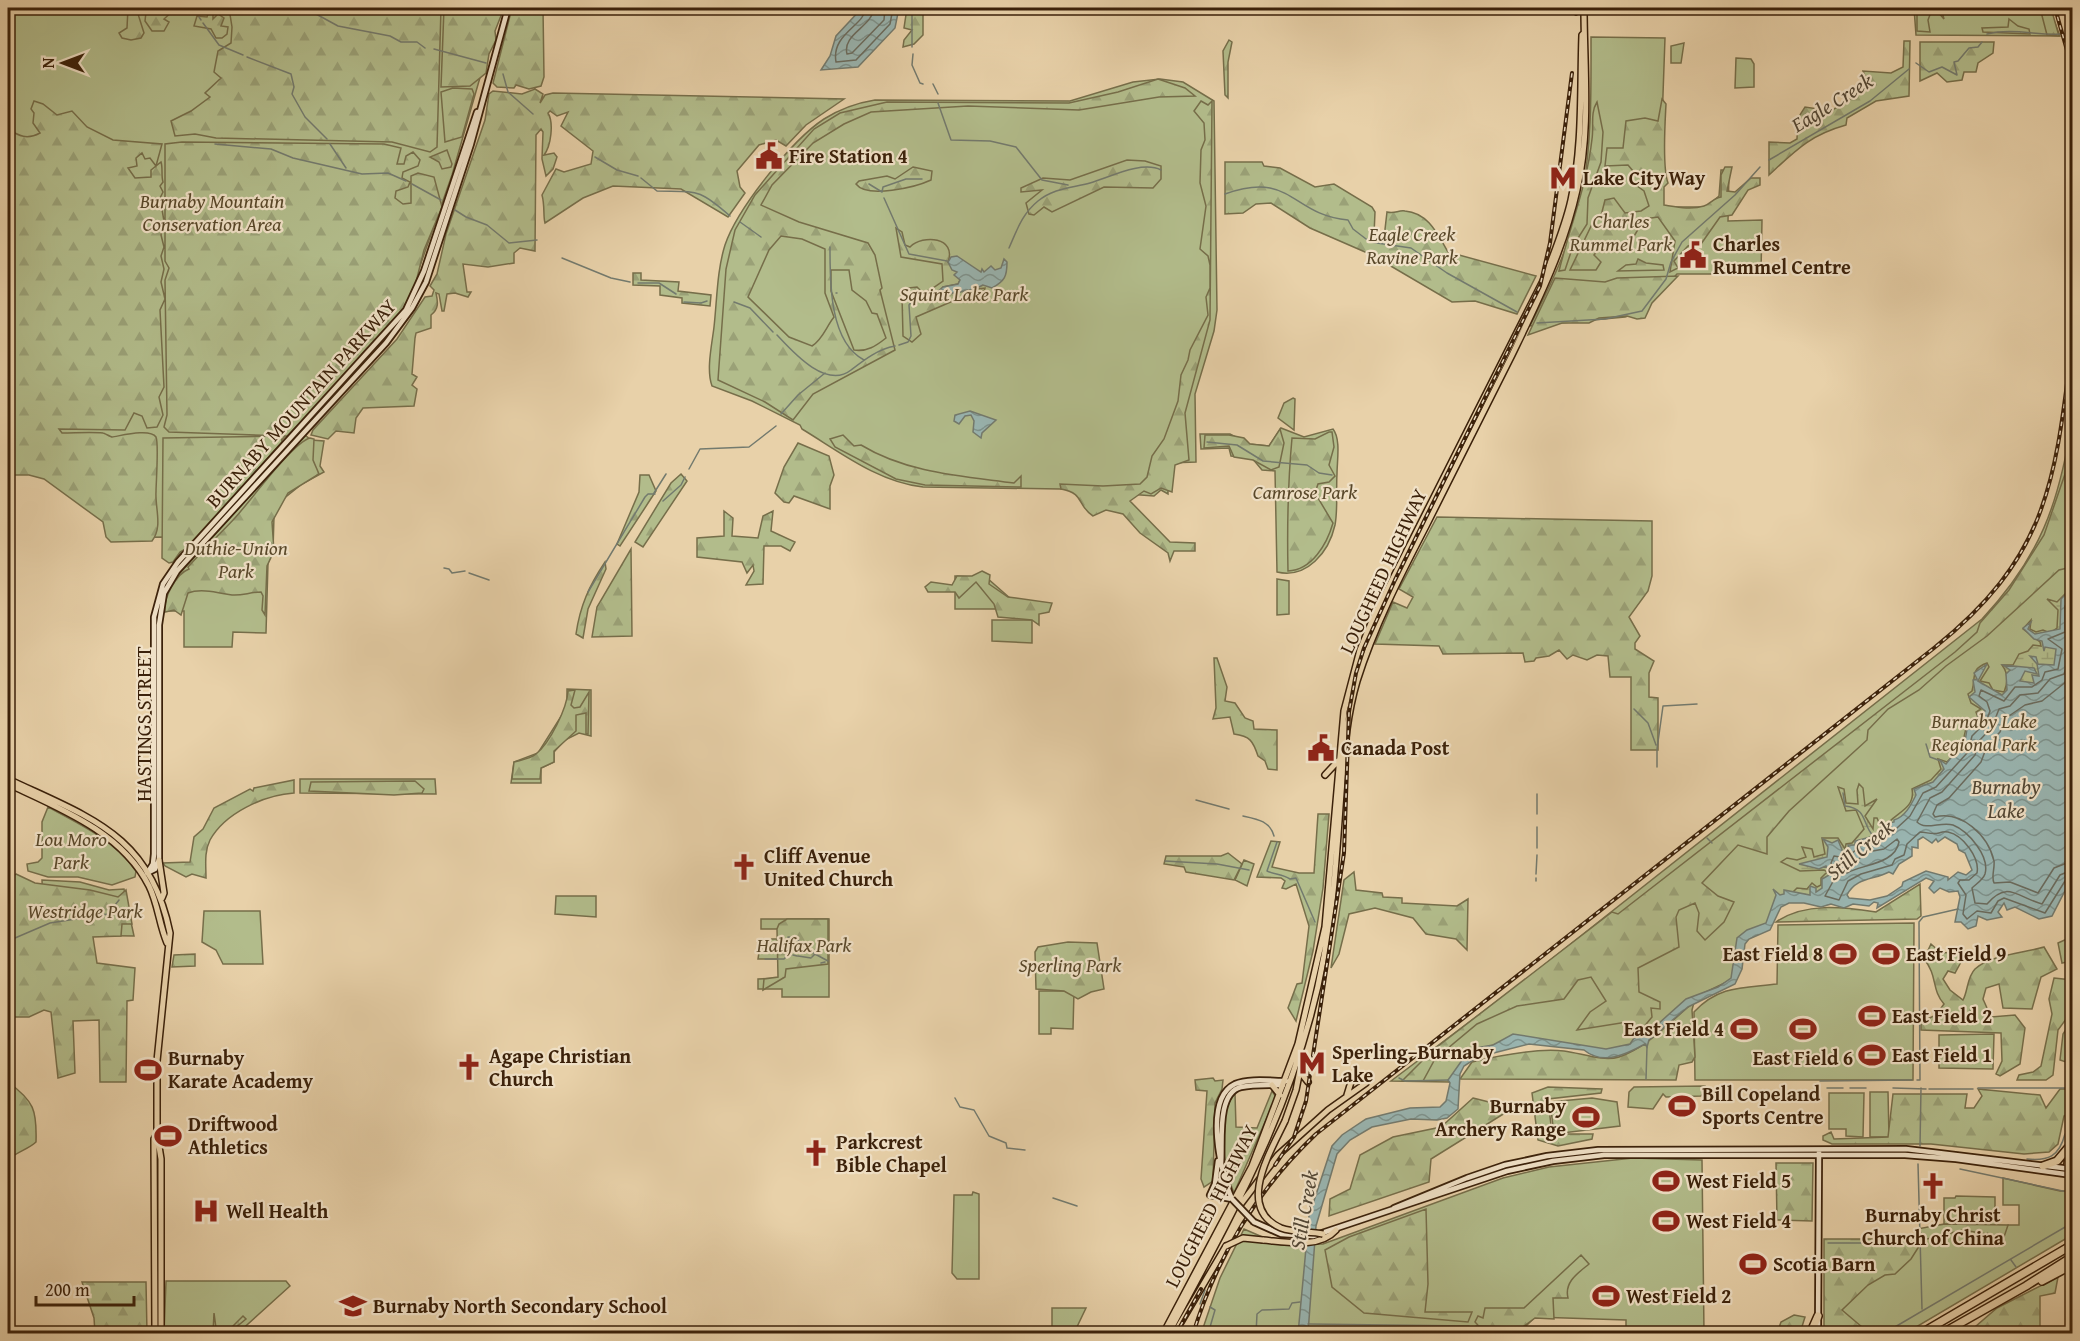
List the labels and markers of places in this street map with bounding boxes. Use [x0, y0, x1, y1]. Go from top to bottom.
public building icon: Fire Station 4 [754, 141, 784, 171]
place label: Fire Station 4 [789, 141, 908, 170]
metro station icon: Lake City Way [1548, 163, 1578, 193]
place label: Lake City Way [1583, 163, 1706, 192]
place label: Charles Rummel Centre [1713, 229, 1851, 281]
public building icon: Charles Rummel Centre [1678, 240, 1708, 270]
public building icon: Canada Post [1306, 733, 1336, 763]
place label: Canada Post [1341, 733, 1450, 762]
place label: Cliff Avenue United Church [764, 841, 893, 893]
church icon: Cliff Avenue United Church [729, 852, 759, 882]
place label: East Field 8 [1723, 939, 1823, 968]
sports icon: East Field 8 [1828, 939, 1858, 969]
sports icon: East Field 9 [1871, 939, 1901, 969]
place label: East Field 9 [1906, 939, 2006, 968]
sports icon: East Field 2 [1857, 1001, 1887, 1031]
place label: East Field 2 [1892, 1001, 1992, 1030]
place label: East Field 4 [1624, 1014, 1724, 1043]
sports icon: East Field 4 [1729, 1014, 1759, 1044]
sports icon: East Field 6 [1788, 1014, 1818, 1044]
place label: Sperling–Burnaby Lake [1332, 1037, 1494, 1089]
sports icon: East Field 1 [1857, 1040, 1887, 1070]
place label: East Field 1 [1892, 1040, 1992, 1069]
place label: Agape Christian Church [489, 1041, 631, 1093]
place label: Burnaby Karate Academy [168, 1043, 314, 1095]
place label: East Field 6 [1753, 1043, 1853, 1072]
metro station icon: Sperling–Burnaby Lake [1297, 1048, 1327, 1078]
church icon: Agape Christian Church [454, 1052, 484, 1082]
sports icon: Burnaby Karate Academy [133, 1055, 163, 1085]
place label: Bill Copeland Sports Centre [1702, 1079, 1824, 1131]
place label: Burnaby Archery Range [1435, 1091, 1567, 1143]
sports icon: Bill Copeland Sports Centre [1667, 1091, 1697, 1121]
sports icon: Burnaby Archery Range [1571, 1102, 1601, 1132]
place label: Driftwood Athletics [188, 1109, 278, 1161]
sports icon: Driftwood Athletics [153, 1121, 183, 1151]
place label: Parkcrest Bible Chapel [836, 1127, 947, 1179]
church icon: Parkcrest Bible Chapel [801, 1138, 831, 1168]
sports icon: West Field 5 [1651, 1166, 1681, 1196]
place label: West Field 5 [1686, 1166, 1791, 1195]
church icon: Burnaby Christ Church of China [1918, 1171, 1948, 1201]
hospital icon: Well Health [191, 1196, 221, 1226]
place label: Well Health [226, 1196, 329, 1225]
place label: Burnaby Christ Church of China [1862, 1200, 2005, 1252]
sports icon: West Field 4 [1651, 1206, 1681, 1236]
place label: West Field 4 [1686, 1206, 1791, 1235]
sports icon: Scotia Barn [1738, 1249, 1768, 1279]
place label: Scotia Barn [1773, 1249, 1876, 1278]
sports icon: West Field 2 [1591, 1281, 1621, 1311]
place label: West Field 2 [1626, 1281, 1731, 1310]
school or university icon: Burnaby North Secondary School [338, 1291, 368, 1321]
place label: Burnaby North Secondary School [373, 1291, 667, 1320]

